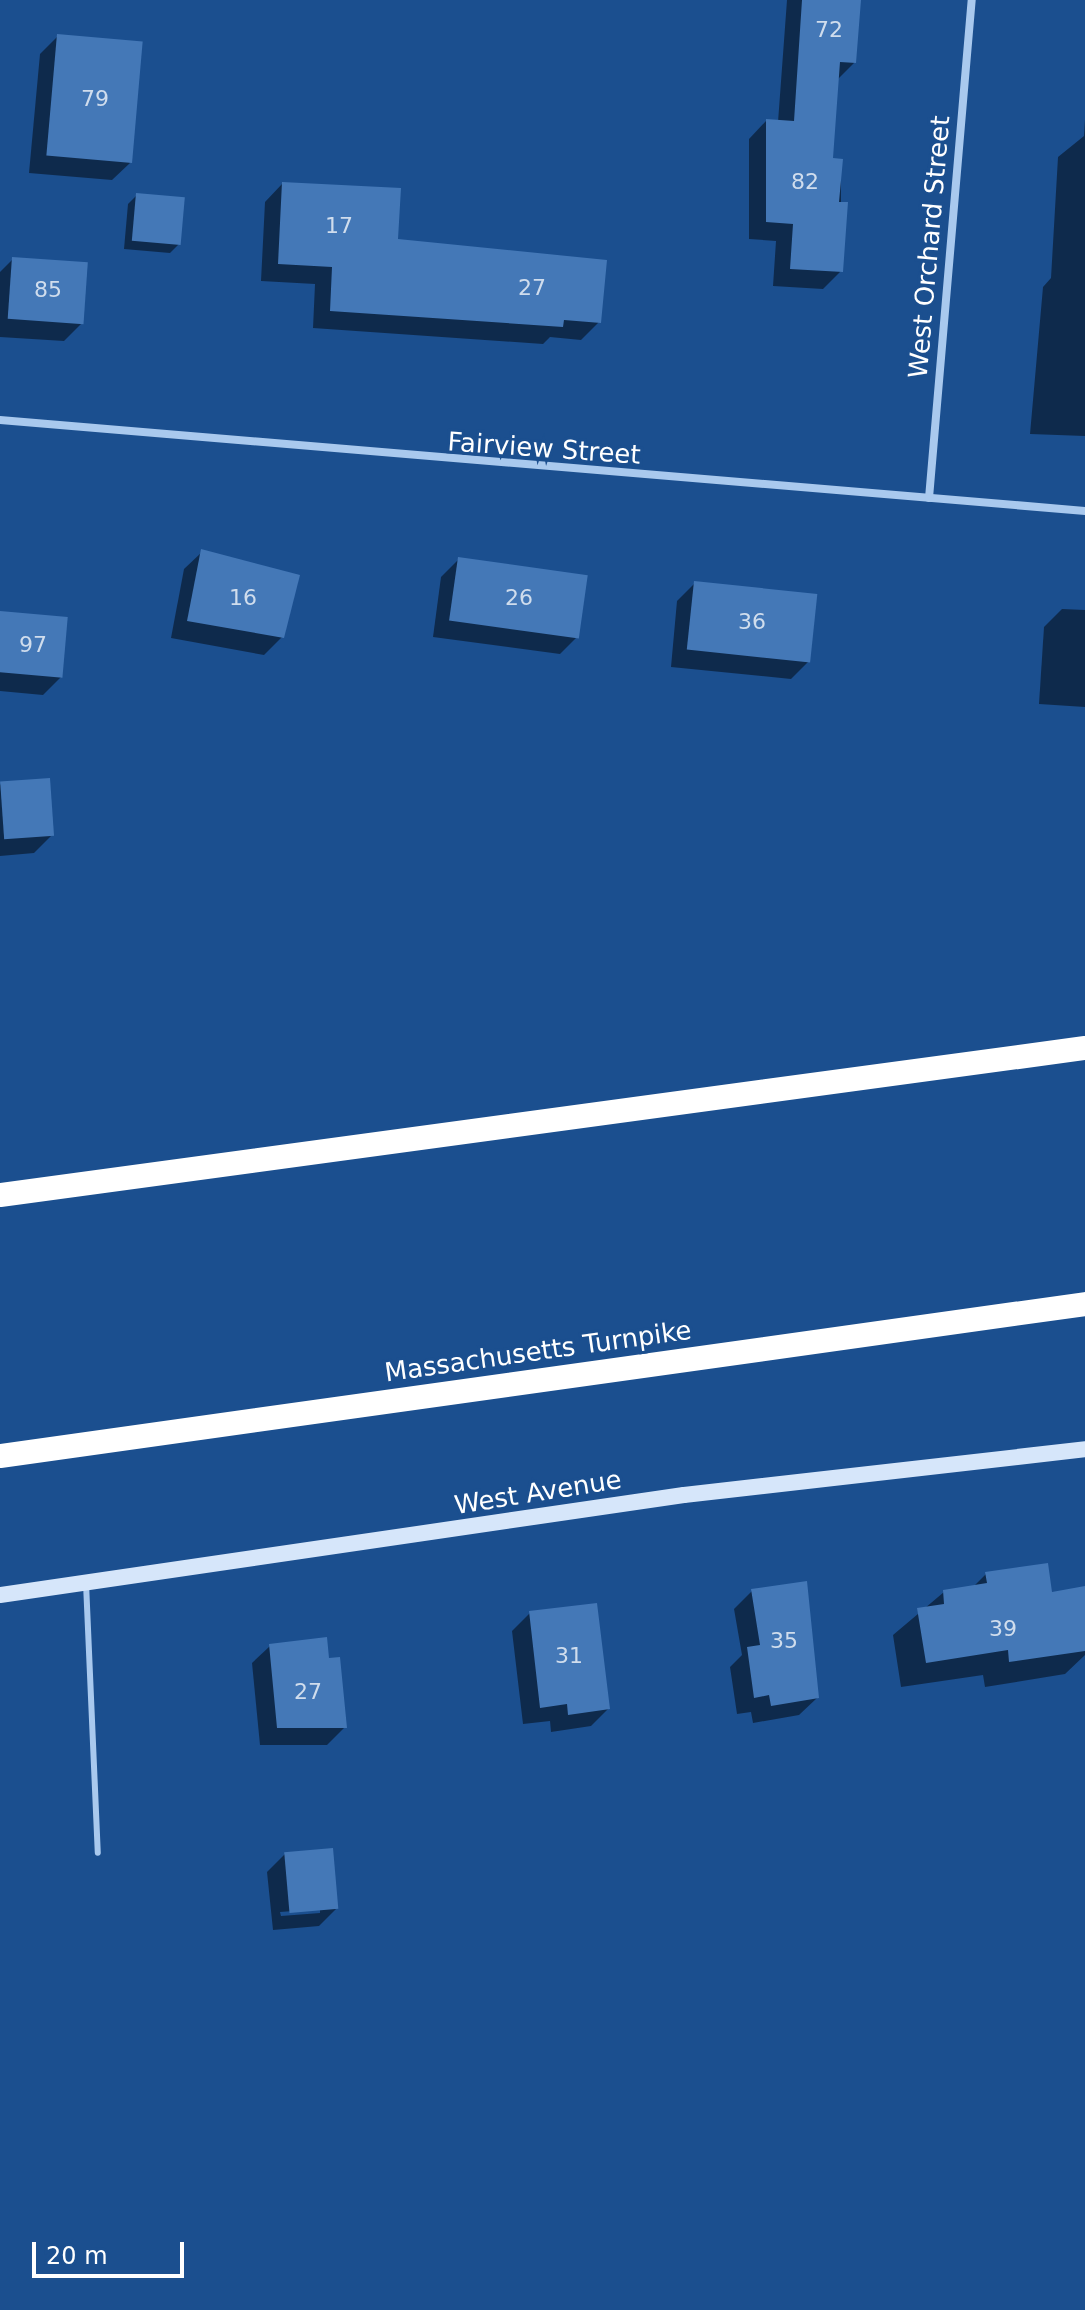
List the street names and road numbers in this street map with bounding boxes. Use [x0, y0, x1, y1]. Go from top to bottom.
street label: West Orchard Street [903, 114, 957, 380]
street label: Fairview Street [446, 427, 642, 471]
street label: Massachusetts Turnpike [383, 1315, 693, 1389]
street label: West Avenue [452, 1464, 624, 1522]

